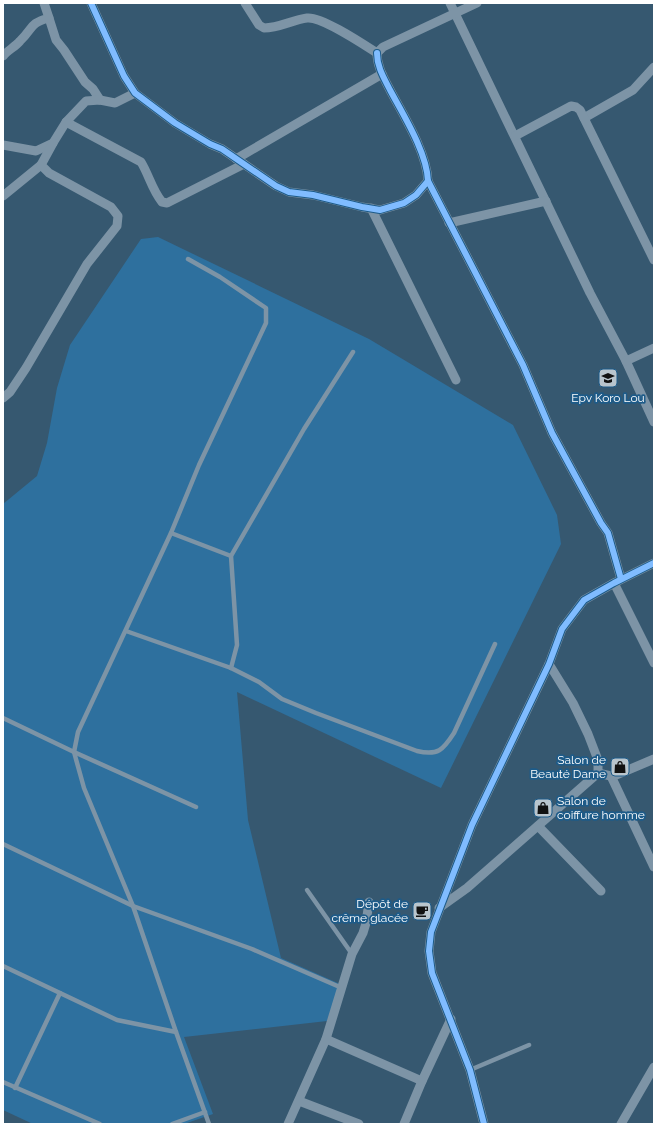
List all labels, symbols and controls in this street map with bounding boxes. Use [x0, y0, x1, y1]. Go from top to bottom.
school or university icon: Epv Koro Lou [597, 367, 619, 389]
place label: Epv Koro Lou [571, 391, 645, 405]
place label: Salon de Beauté Dame [530, 753, 606, 781]
shop icon: Salon de Beauté Dame [609, 756, 631, 778]
place label: Salon de coiffure homme [557, 794, 645, 822]
shop icon: Salon de coiffure homme [532, 797, 554, 819]
place label: Dépôt de crême glacée [331, 897, 408, 925]
cafe icon: Dépôt de crême glacée [411, 900, 433, 922]

